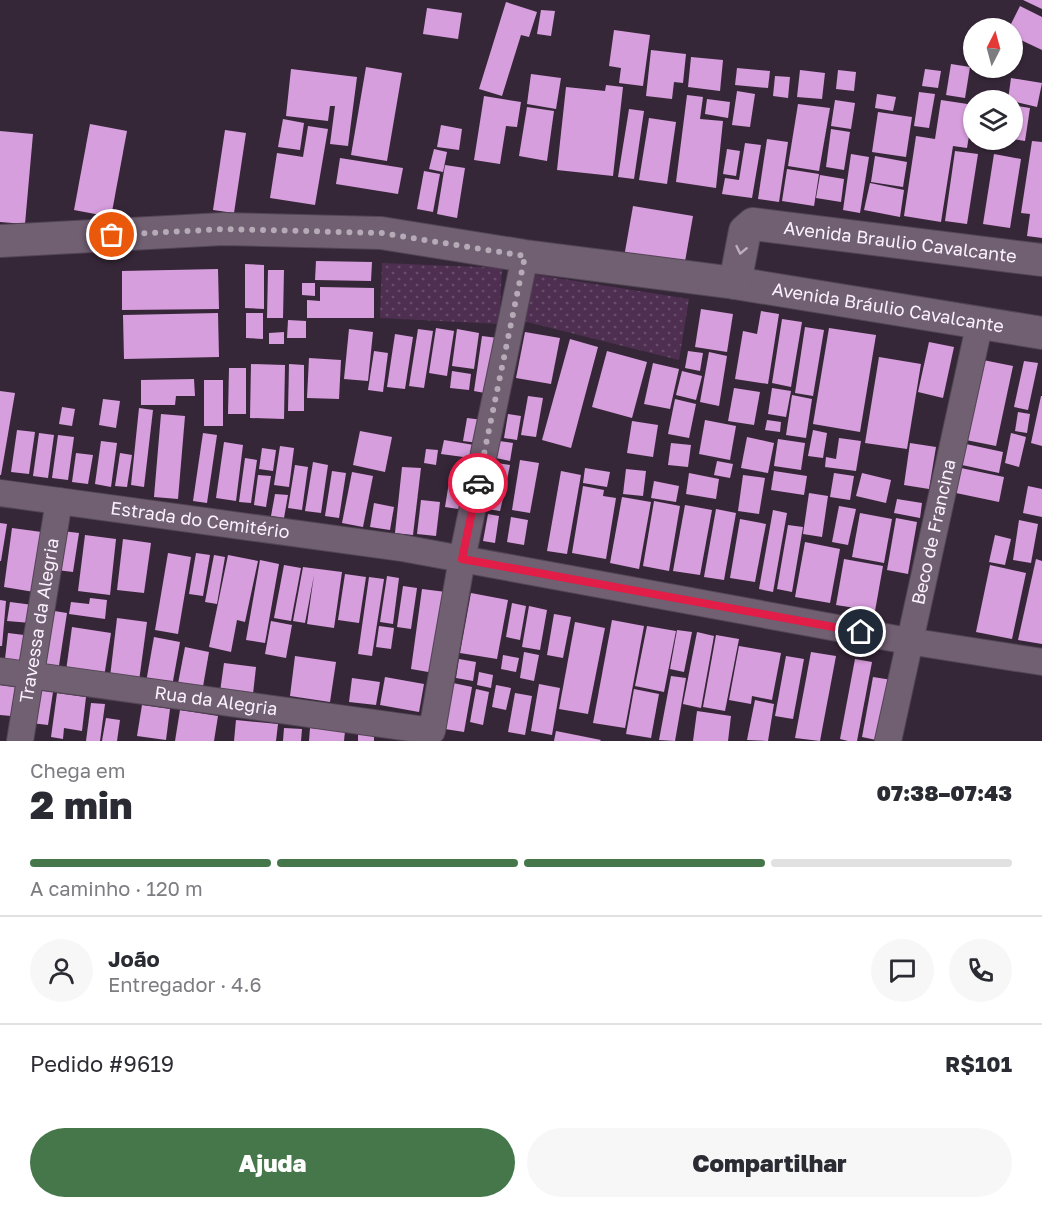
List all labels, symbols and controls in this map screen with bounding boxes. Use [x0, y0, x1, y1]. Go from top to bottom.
north arrow [963, 18, 1023, 78]
map controls [963, 18, 1023, 150]
button: layers [963, 90, 1023, 150]
pin [86, 209, 137, 260]
street label: Avenida Braulio Cavalcante [783, 216, 1018, 267]
icon: bag [95, 218, 128, 251]
one-way arrow [736, 244, 749, 254]
street label: Avenida Bráulio Cavalcante [771, 277, 1006, 337]
courier [448, 453, 508, 513]
street label: Beco de Francina [906, 457, 960, 607]
icon: car [462, 467, 495, 500]
street label: Estrada do Cemitério [109, 496, 291, 543]
street label: Travessa da Alegria [14, 536, 63, 704]
pin [835, 606, 886, 657]
icon: home [844, 615, 877, 648]
street label: Rua da Alegria [153, 681, 279, 719]
text: Chega em [30, 758, 125, 782]
text: 07:38–07:43 [877, 779, 1012, 806]
text: 2 min [30, 781, 133, 828]
text: A caminho · 120 m [30, 876, 203, 900]
button: person [30, 939, 93, 1002]
button: chat [871, 939, 934, 1002]
button: phone [949, 939, 1012, 1002]
text: João [108, 945, 160, 972]
text: Entregador · 4.6 [108, 972, 262, 996]
text: Pedido #9619 [30, 1050, 174, 1077]
text: R$101 [945, 1050, 1012, 1077]
button: Ajuda [30, 1128, 515, 1197]
button: Compartilhar [527, 1128, 1012, 1197]

